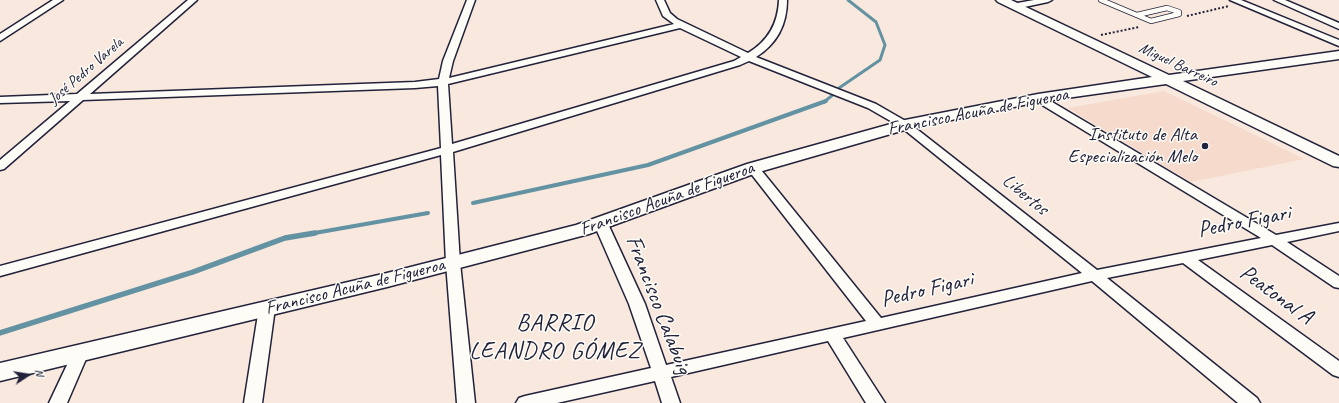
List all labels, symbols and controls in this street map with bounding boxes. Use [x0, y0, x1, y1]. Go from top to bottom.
street label: José Pedro Varela [45, 33, 127, 109]
street label: Miguel Barreiro [1136, 38, 1220, 92]
street label: Francisco Acuña de Figueroa [886, 83, 1070, 141]
place label: Instituto de Alta Especialización Melo [1068, 124, 1197, 168]
marker: Instituto de Alta Especialización Melo [1200, 141, 1210, 151]
street label: Francisco Acuña de Figueroa [577, 157, 757, 241]
street label: Libertos [997, 170, 1053, 220]
street label: Pedro Figari [1195, 200, 1293, 244]
street label: Francisco Calabuig [619, 232, 697, 378]
street label: Francisco Acuña de Figueroa [263, 254, 447, 320]
street label: Peatonal A [1234, 259, 1318, 331]
street label: Pedro Figari [878, 266, 976, 314]
district label: BARRIO LEANDRO GÓMEZ [469, 310, 641, 366]
north arrow [8, 355, 48, 395]
text: N [32, 368, 47, 377]

